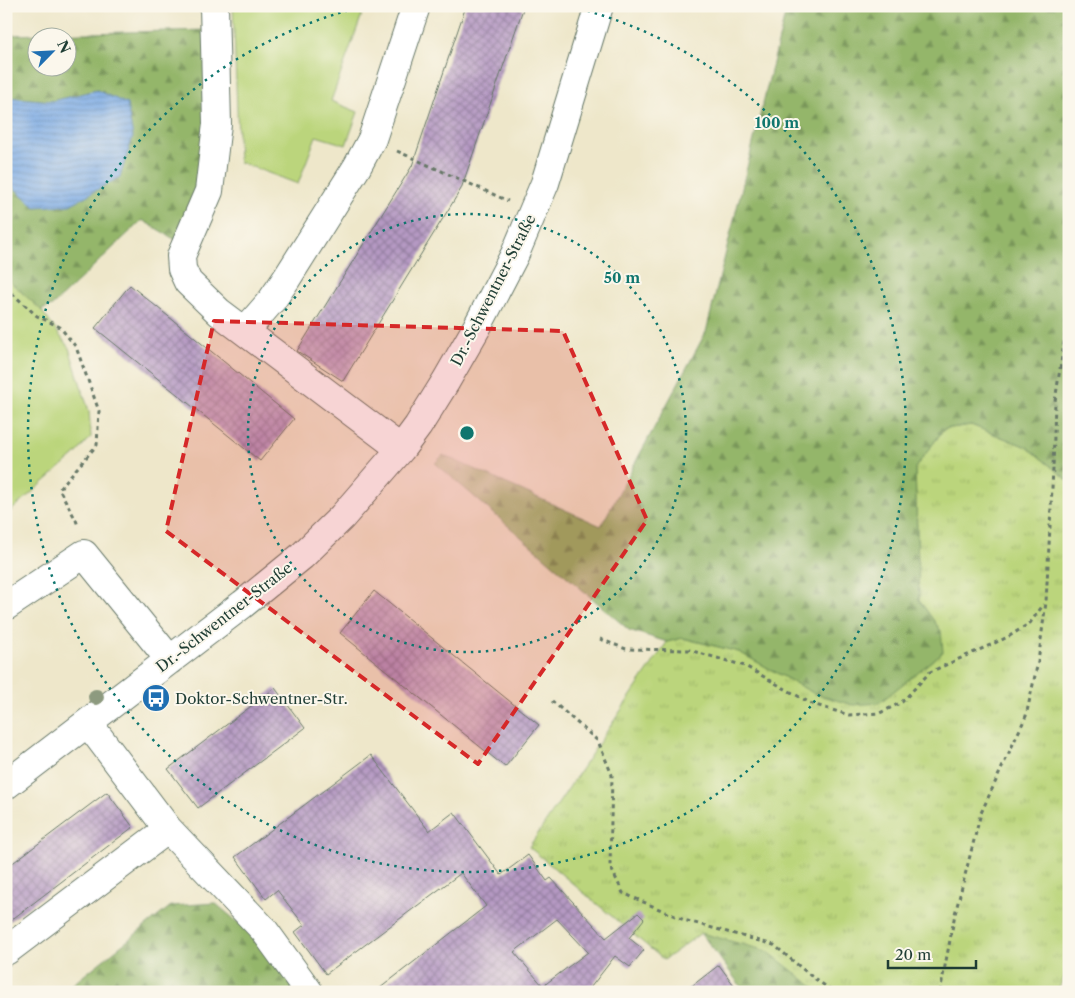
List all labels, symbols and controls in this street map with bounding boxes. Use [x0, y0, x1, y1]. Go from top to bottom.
north arrow [28, 28, 78, 78]
text: N [53, 37, 75, 56]
text: 100 m [755, 113, 799, 132]
street label: Dr.-Schwentner-Straße [446, 211, 540, 369]
text: 50 m [604, 268, 640, 287]
centre of rings [458, 424, 476, 442]
street label: Dr.-Schwentner-Straße [152, 558, 296, 676]
bus stop icon: Doktor-Schwentner-Str. [141, 683, 171, 713]
place label: Doktor-Schwentner-Str. [175, 689, 348, 708]
scale bar [888, 938, 975, 970]
text: 20 m [895, 945, 931, 964]

